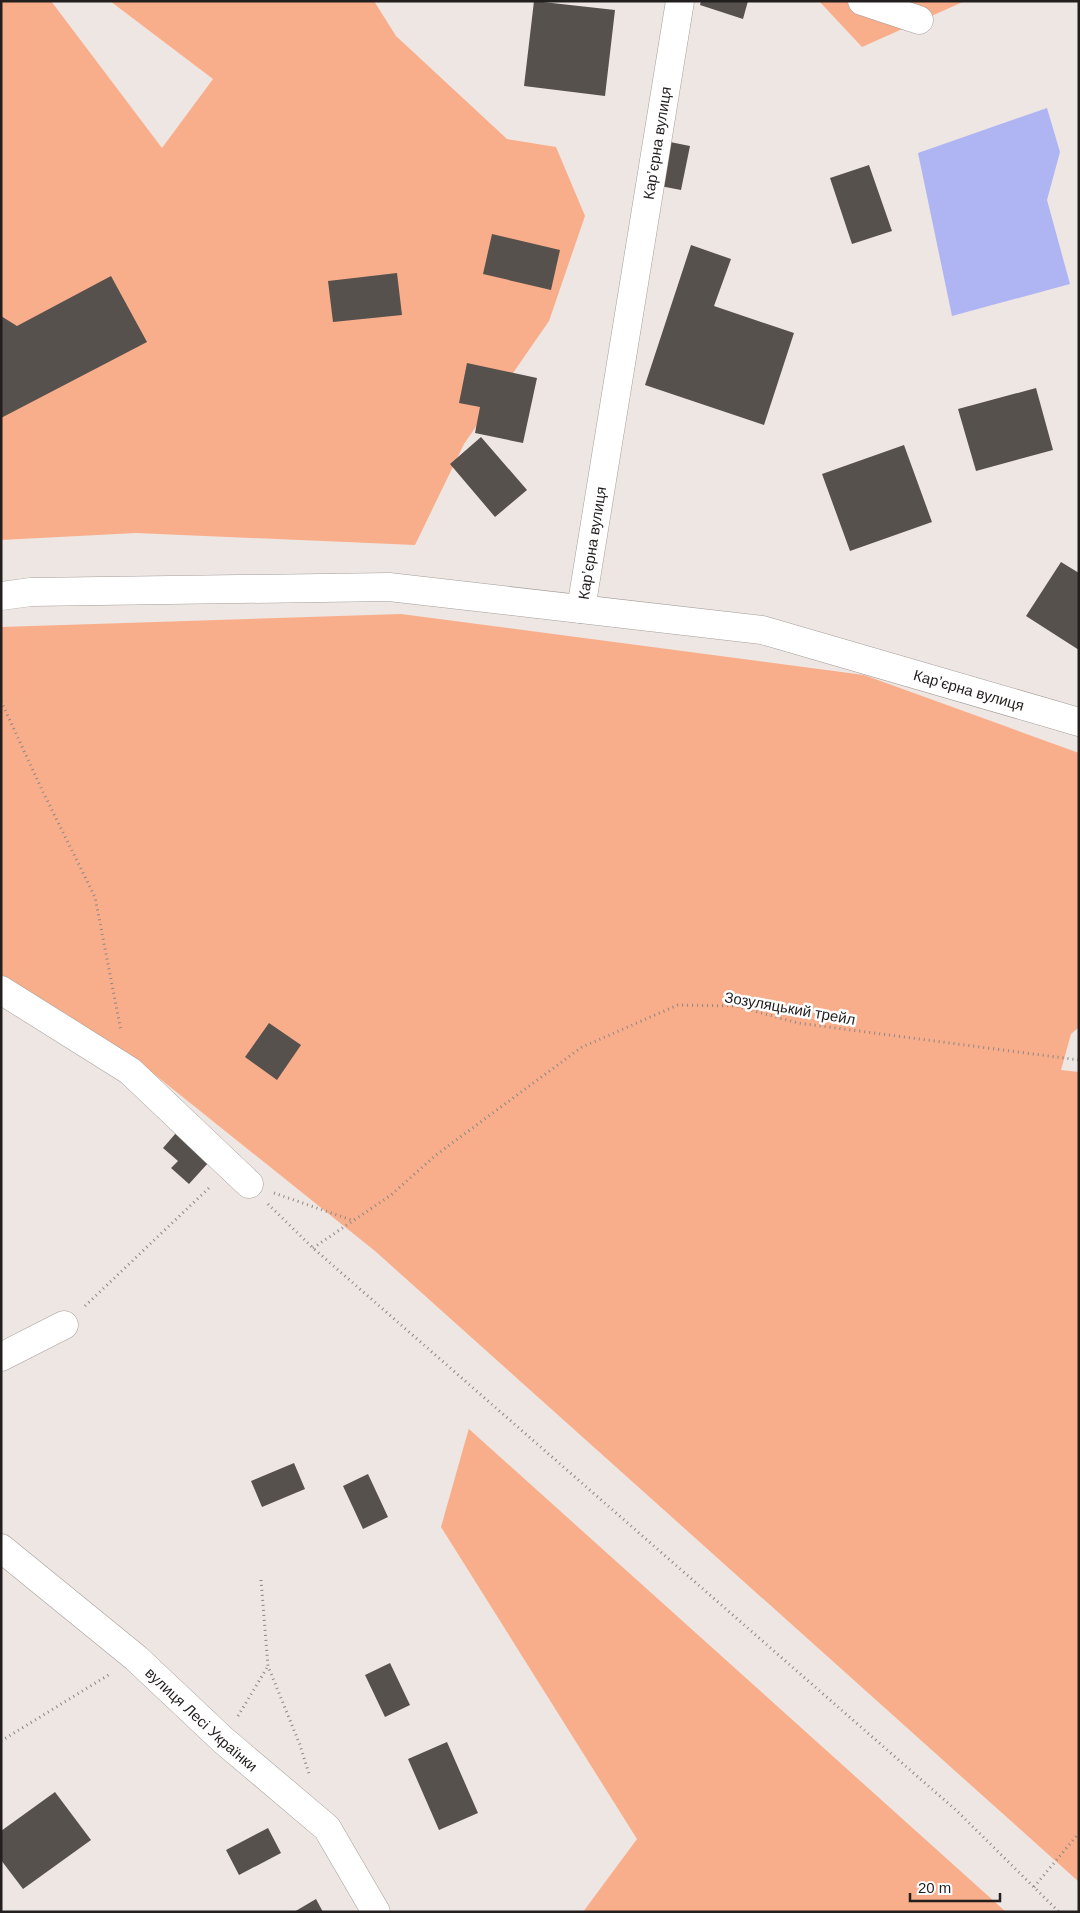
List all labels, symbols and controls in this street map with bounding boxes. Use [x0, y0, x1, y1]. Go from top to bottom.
street label: Карʼєрна вулиця [640, 85, 674, 201]
street label: Карʼєрна вулиця [575, 485, 609, 601]
street label: Карʼєрна вулиця [912, 666, 1026, 714]
street label: Зозуляцький трейл [723, 988, 857, 1028]
street label: вулиця Лесі Українки [143, 1664, 261, 1774]
scale bar [910, 1870, 1000, 1902]
text: 20 m [918, 1879, 951, 1896]

